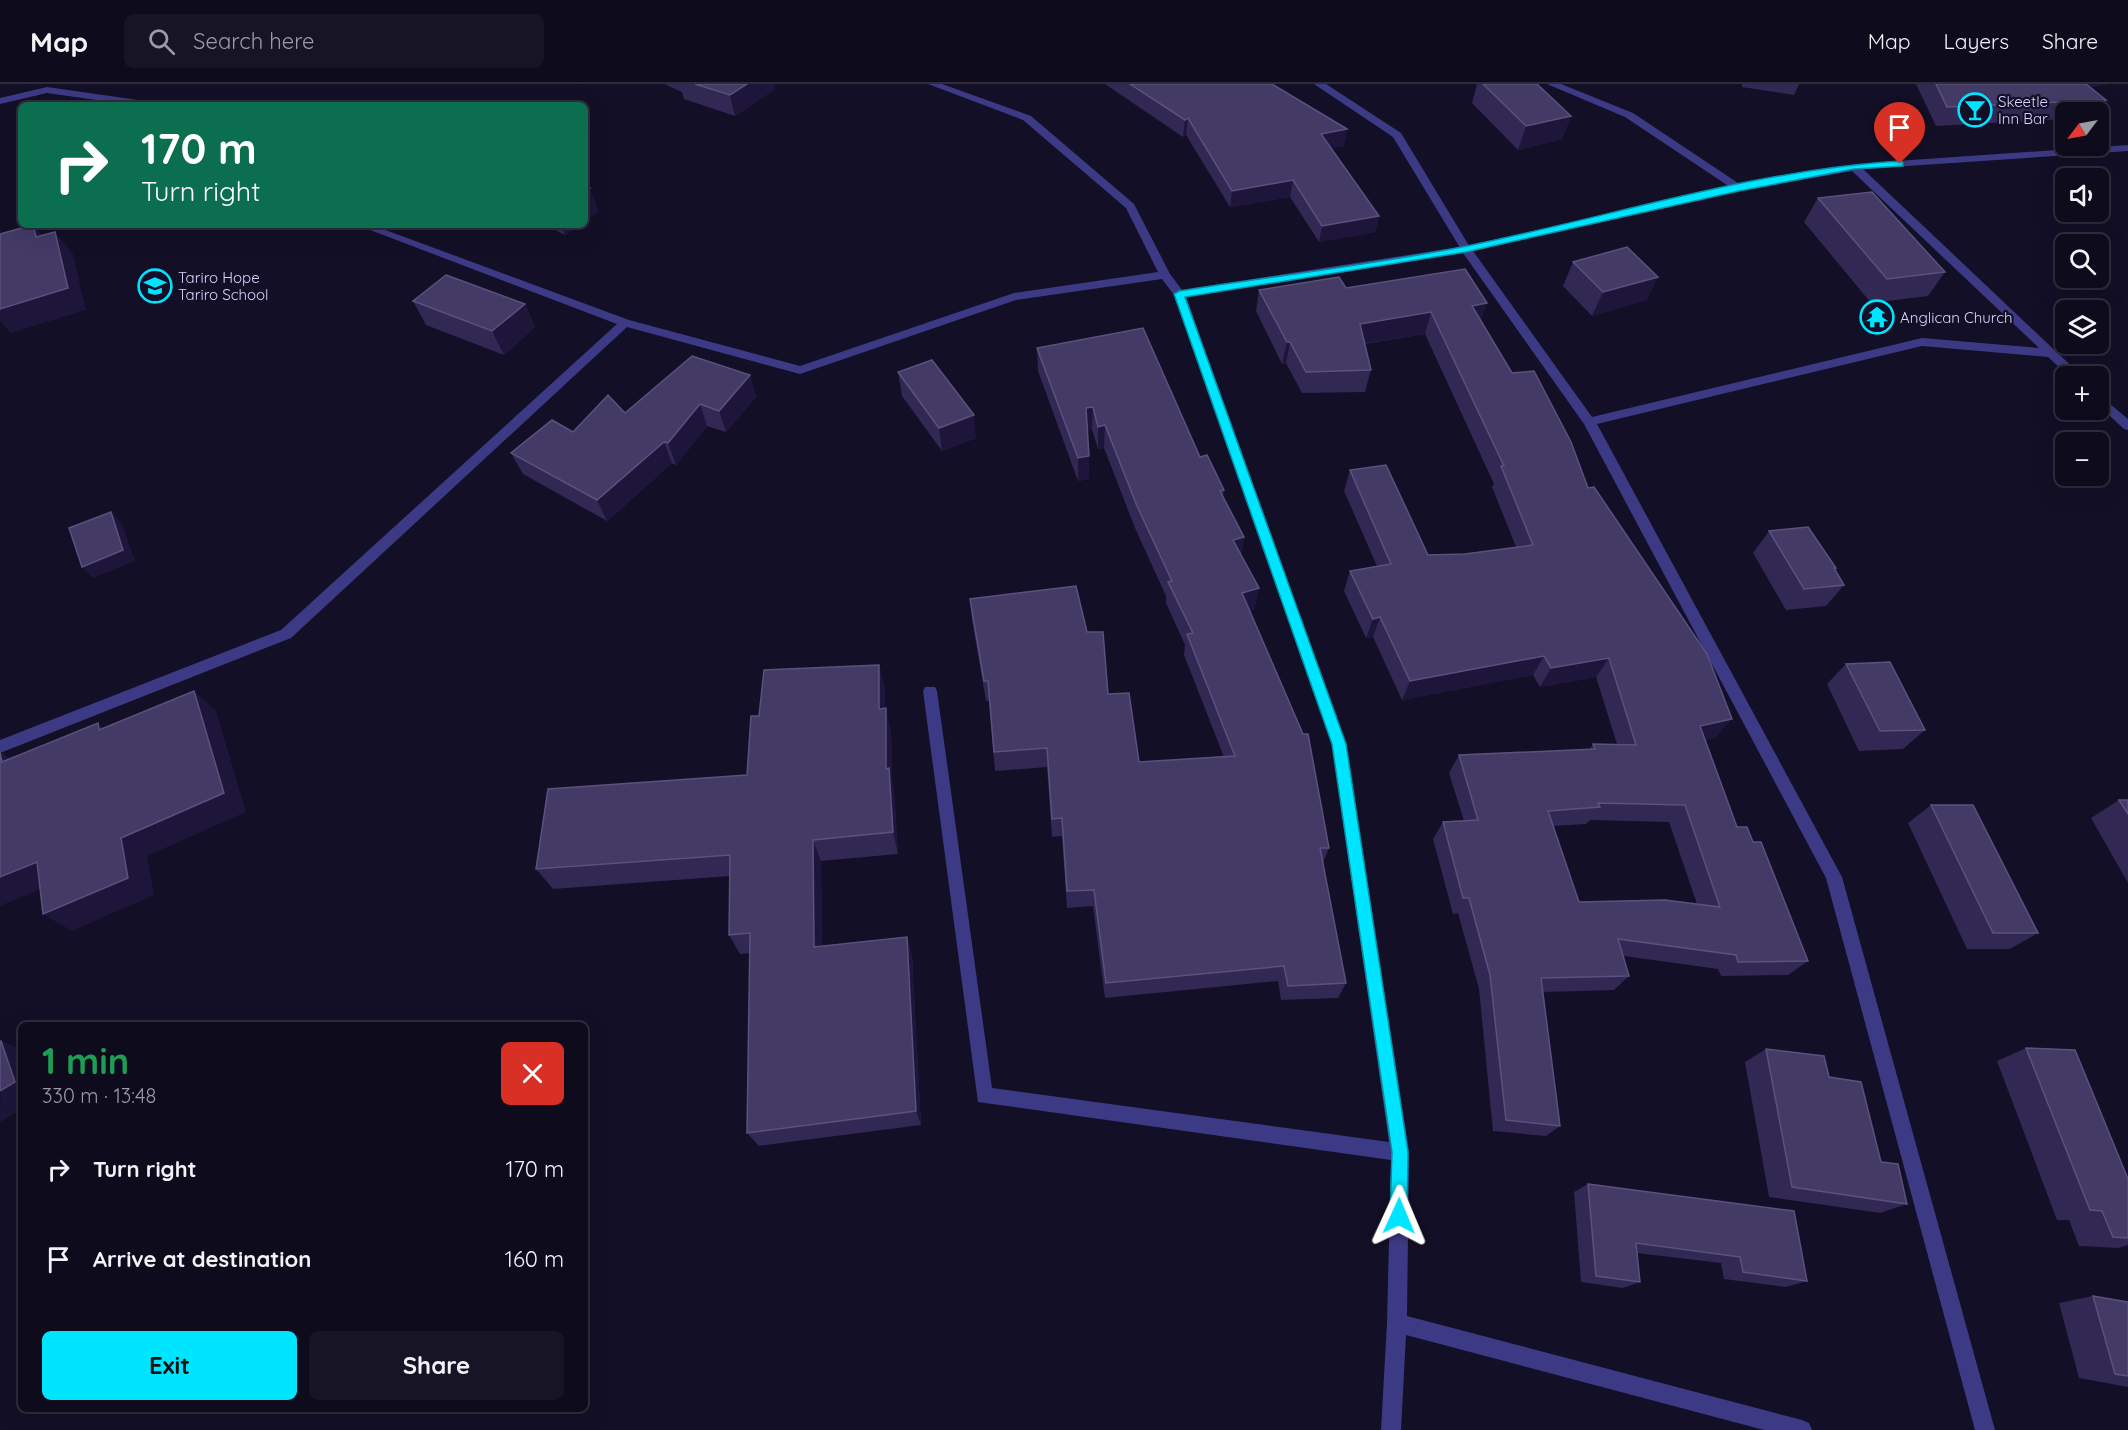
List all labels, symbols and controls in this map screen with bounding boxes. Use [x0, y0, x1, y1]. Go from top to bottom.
search box [124, 14, 544, 68]
text: Map [30, 24, 88, 59]
icon: search [145, 25, 178, 58]
text: Search here [193, 27, 315, 55]
text: Map [1868, 28, 1911, 54]
text: Layers [1944, 28, 2009, 54]
text: Share [2042, 28, 2098, 54]
bar icon: Skeetle Inn Bar [1957, 92, 1993, 128]
place label: Skeetle Inn Bar [1998, 92, 2048, 128]
pin [1874, 102, 1925, 164]
north arrow [2055, 102, 2109, 156]
map controls [2055, 102, 2109, 486]
icon: arrive [1883, 111, 1916, 144]
text: 170 m [141, 122, 257, 175]
icon: right [42, 126, 120, 204]
button: sound [2055, 168, 2109, 222]
text: Turn right [141, 174, 260, 208]
button: search [2055, 234, 2109, 288]
school or university icon: Tariro Hope Tariro School [137, 268, 173, 304]
place label: Tariro Hope Tariro School [178, 268, 269, 304]
temple icon: Anglican Church [1859, 299, 1895, 335]
button: layers [2055, 300, 2109, 354]
place label: Anglican Church [1900, 308, 2013, 327]
button: + [2055, 366, 2109, 420]
button: − [2055, 432, 2109, 486]
text: 1 min [42, 1038, 129, 1083]
button: close [501, 1042, 564, 1105]
text: 330 m · 13:48 [42, 1083, 156, 1108]
icon: right [42, 1153, 75, 1186]
text: Turn right [93, 1155, 197, 1183]
text: 170 m [505, 1155, 564, 1183]
position arrow [1367, 1184, 1431, 1248]
icon: arrive [42, 1243, 75, 1276]
text: Arrive at destination [93, 1245, 311, 1273]
text: 160 m [505, 1245, 564, 1273]
button: Exit [42, 1331, 297, 1400]
button: Share [309, 1331, 564, 1400]

